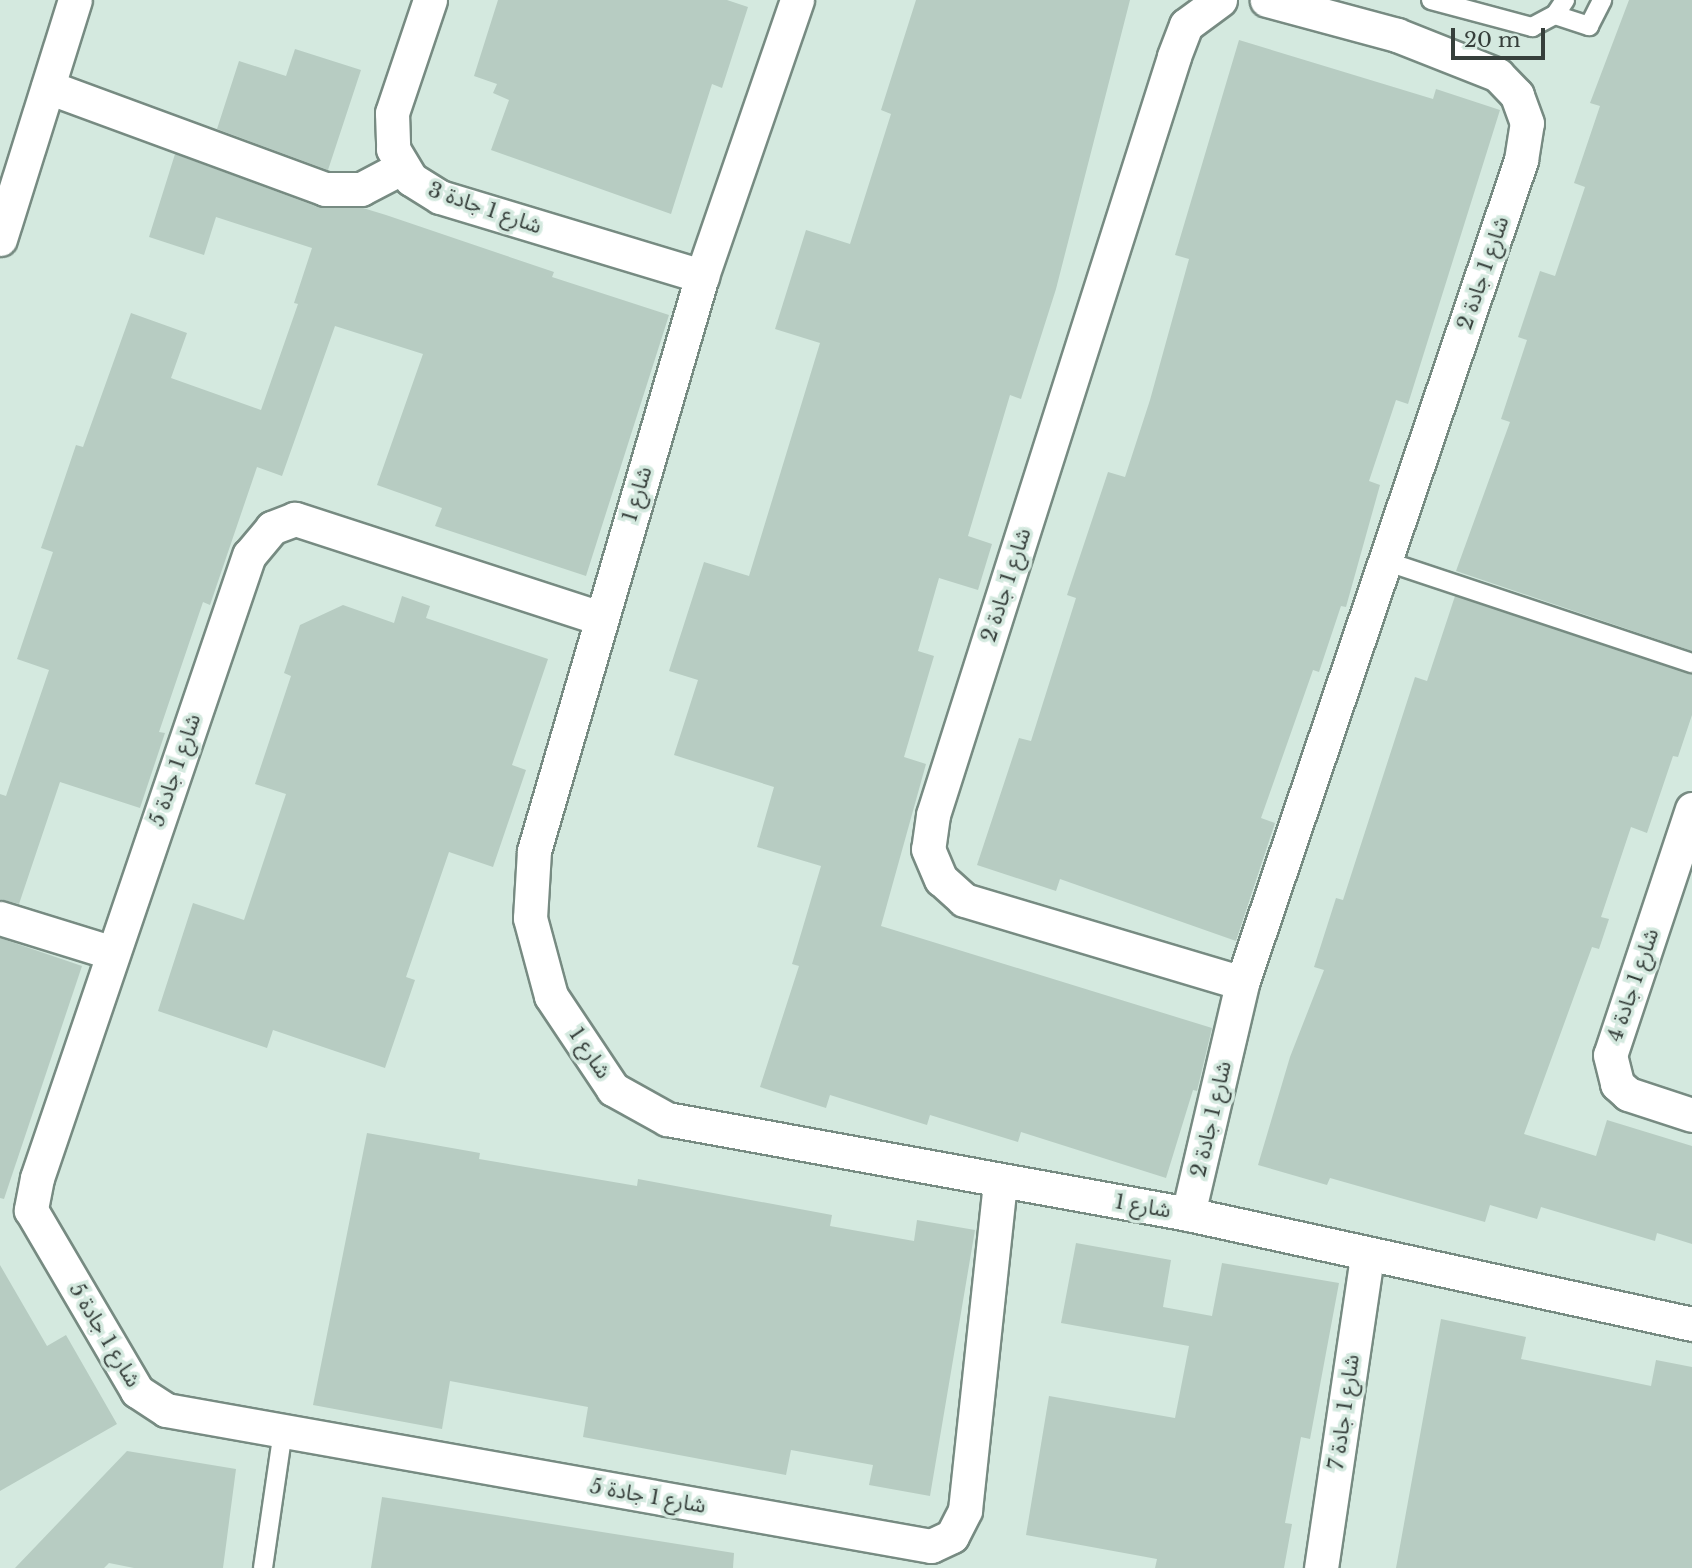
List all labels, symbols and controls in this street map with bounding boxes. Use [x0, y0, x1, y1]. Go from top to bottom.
scale bar [1454, 14, 1548, 58]
text: 20 m [1464, 27, 1521, 53]
street label: شارع 1 جادة 3 [425, 177, 545, 239]
street label: شارع 1 جادة 2 [1452, 213, 1514, 333]
street label: شارع 1 [617, 463, 657, 525]
street label: شارع 1 جادة 2 [976, 525, 1036, 645]
street label: شارع 1 جادة 5 [144, 710, 206, 830]
street label: شارع 1 جادة 4 [1602, 925, 1664, 1045]
street label: شارع 1 [564, 1023, 616, 1083]
street label: شارع 1 جادة 2 [1185, 1059, 1237, 1179]
street label: شارع 1 [1113, 1189, 1173, 1223]
street label: شارع 1 جادة 5 [64, 1278, 146, 1392]
street label: شارع 1 جادة 7 [1323, 1353, 1365, 1471]
street label: شارع 1 جادة 5 [588, 1473, 708, 1519]

